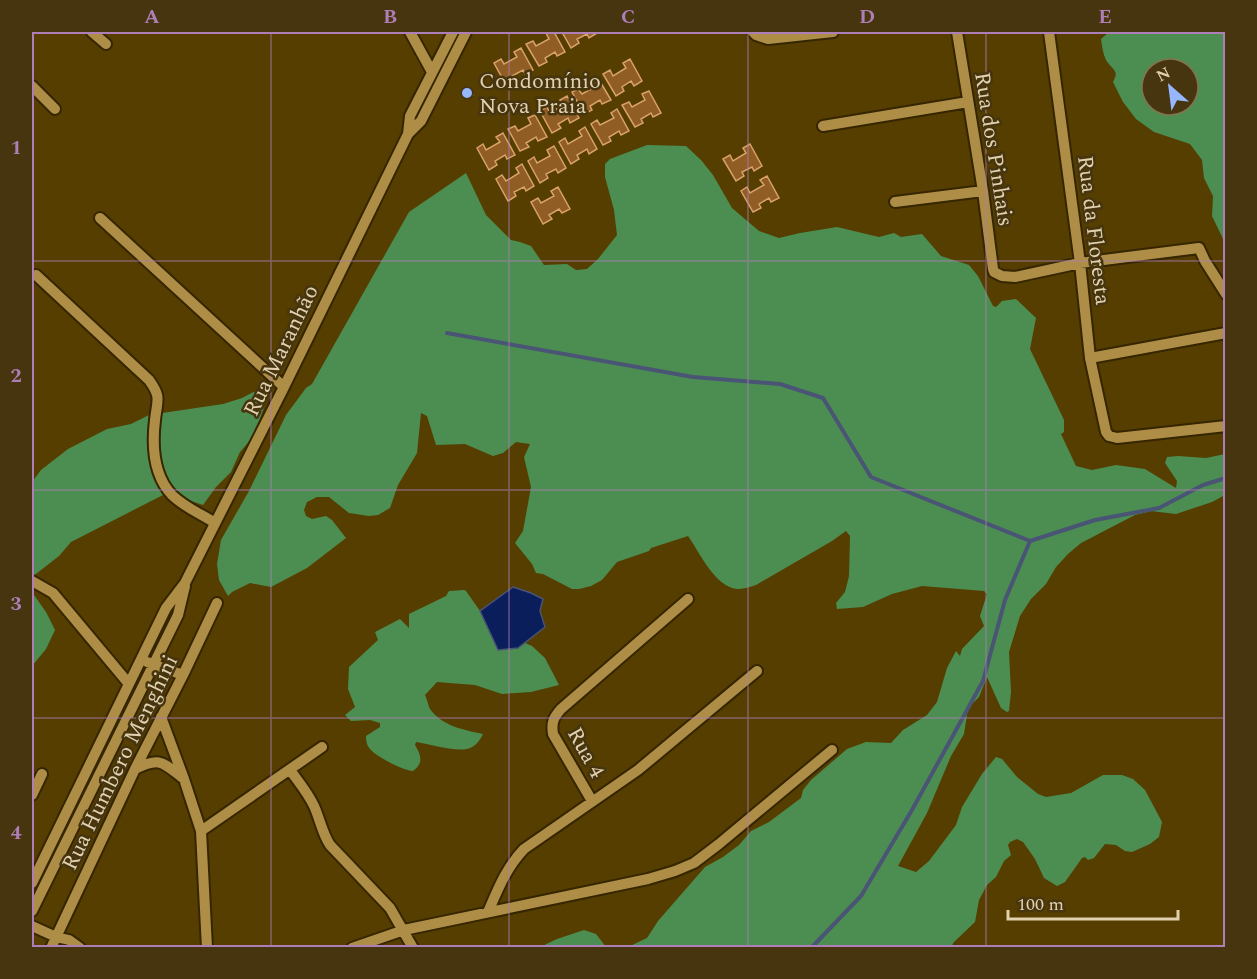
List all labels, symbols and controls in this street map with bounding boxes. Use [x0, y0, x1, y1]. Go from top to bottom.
text: A [144, 2, 160, 32]
text: B [383, 2, 397, 32]
text: C [621, 2, 635, 32]
text: D [859, 2, 875, 32]
text: E [1098, 2, 1112, 32]
north arrow [1140, 57, 1200, 117]
text: N [1152, 61, 1175, 88]
place label: Condomínio Nova Praia [479, 65, 601, 123]
street label: Rua dos Pinhais [965, 70, 1022, 229]
marker: Condomínio Nova Praia [460, 86, 474, 100]
text: 1 [10, 133, 22, 163]
street label: Rua da Floresta [1068, 154, 1119, 307]
street label: Rua Maranhão [235, 279, 327, 422]
text: 2 [10, 361, 22, 391]
text: 3 [10, 589, 22, 619]
street label: Rua Humbero Menghini [54, 649, 187, 876]
street label: Rua 4 [558, 721, 613, 784]
text: 4 [10, 818, 22, 848]
scale bar [1008, 883, 1178, 921]
text: 100 m [1017, 891, 1064, 918]

